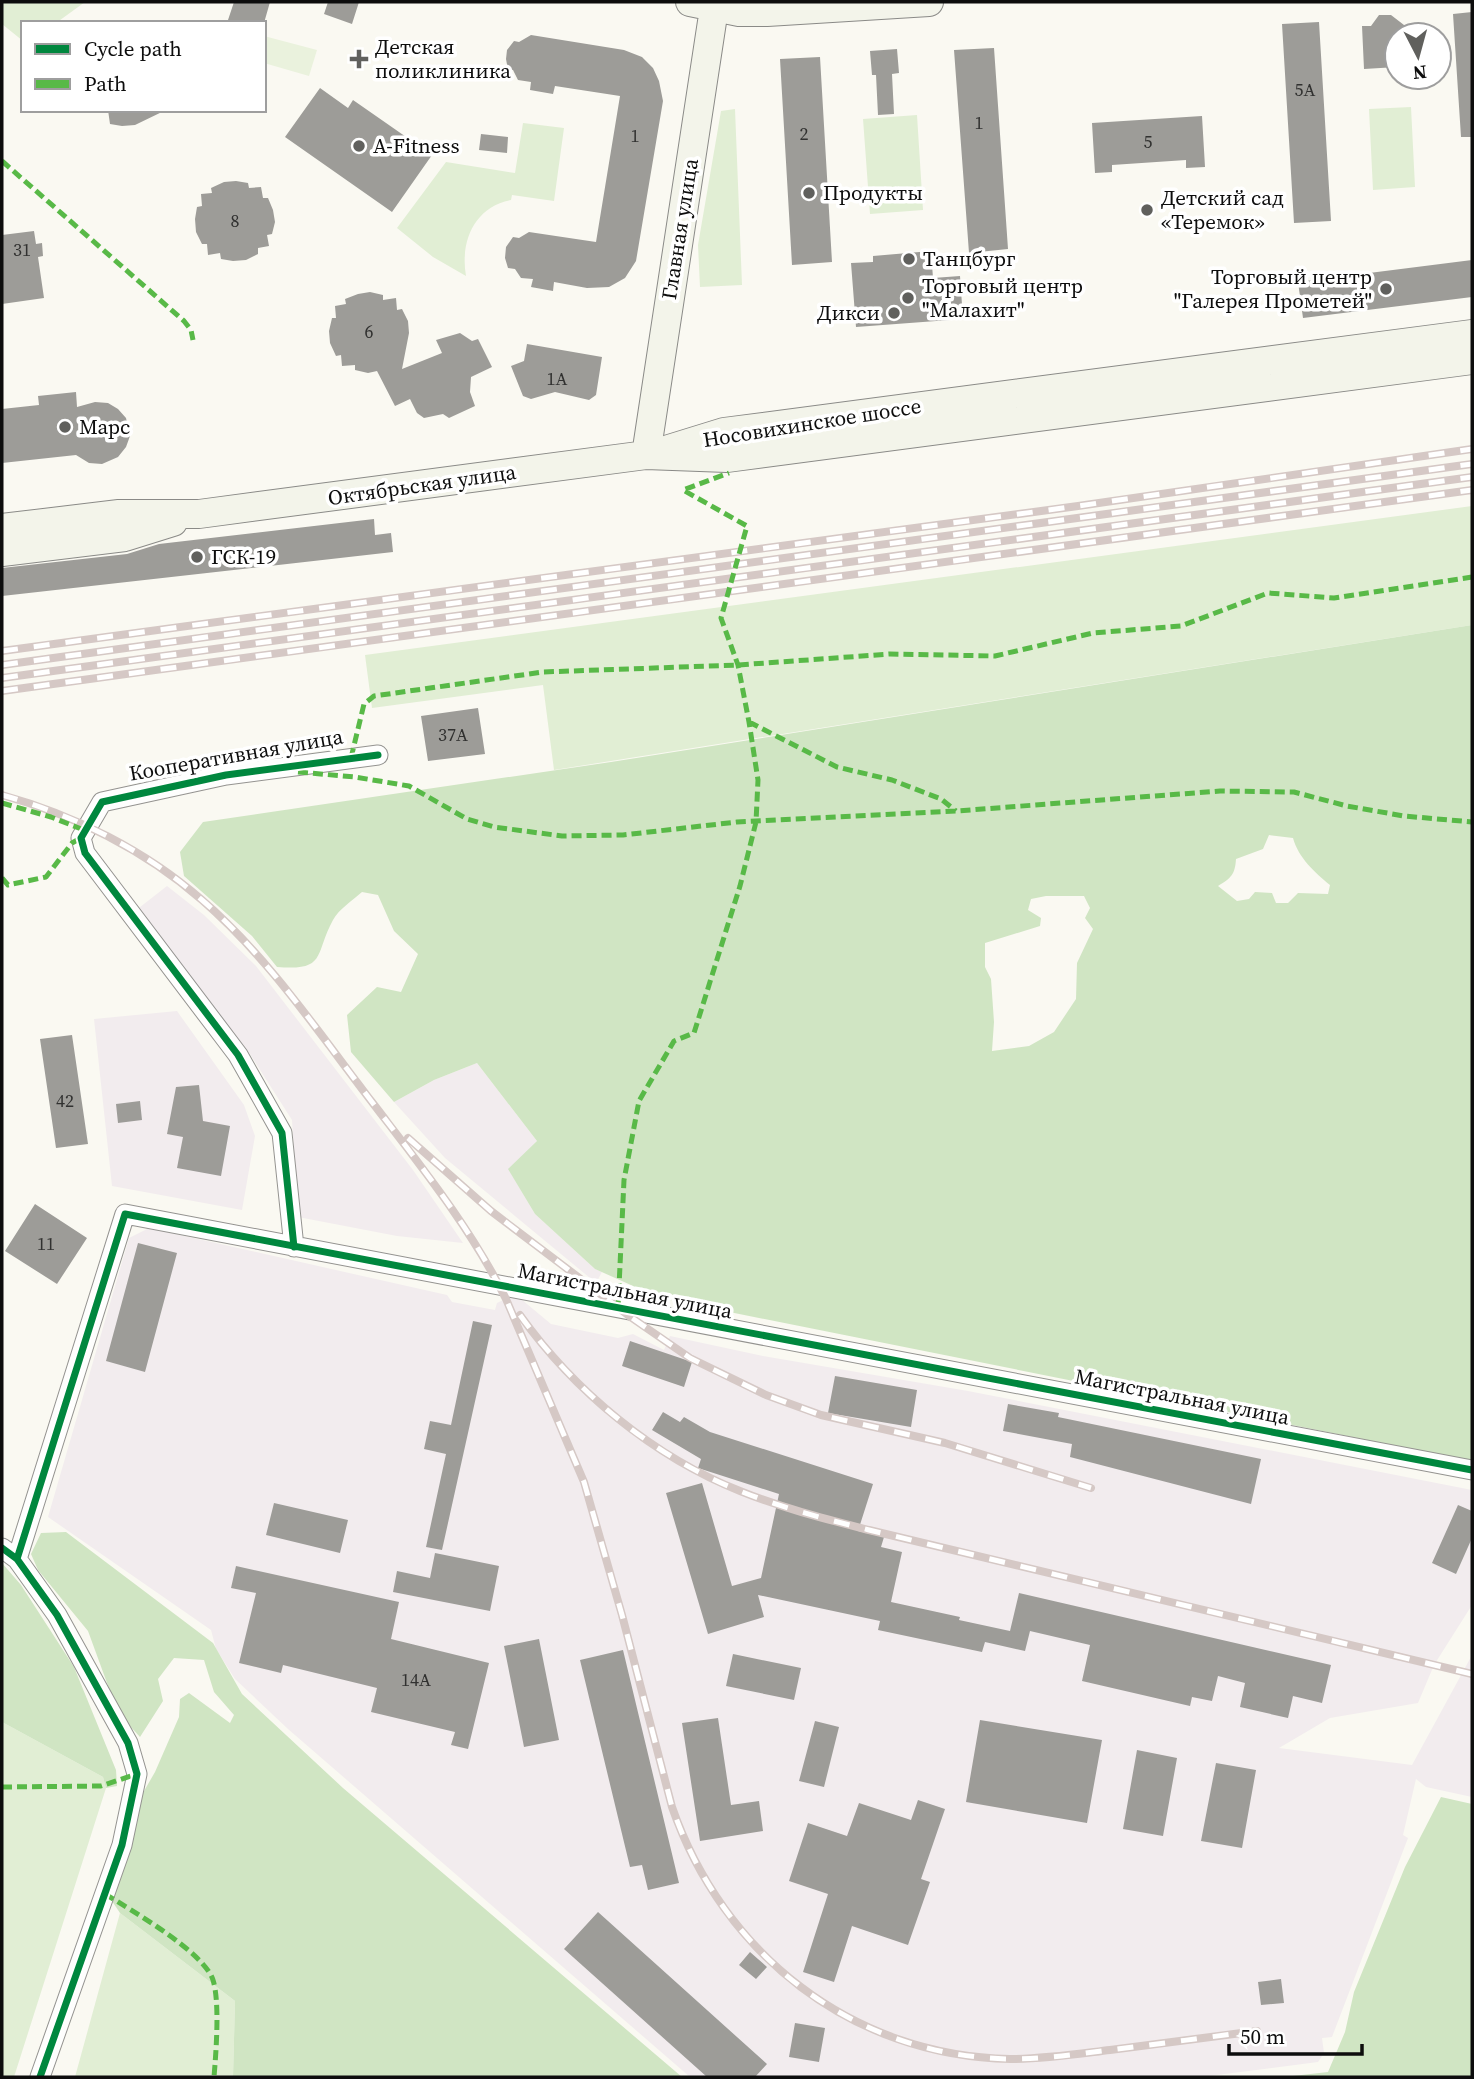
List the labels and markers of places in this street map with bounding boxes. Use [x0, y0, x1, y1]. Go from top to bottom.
place label: Детская поликлиника [375, 32, 511, 85]
marker: Детская поликлиника [349, 49, 369, 69]
place label: A-Fitness [373, 131, 460, 160]
marker: A-Fitness [351, 138, 367, 154]
place label: Продукты [823, 178, 923, 207]
place label: Детский сад «Теремок» [1161, 183, 1284, 236]
marker: Продукты [801, 185, 817, 201]
marker: Детский сад «Теремок» [1139, 202, 1155, 218]
place label: Танцбург [923, 244, 1015, 273]
marker: Танцбург [901, 251, 917, 267]
place label: Торговый центр "Галерея Прометей" [1174, 262, 1372, 315]
place label: Торговый центр "Малахит" [922, 271, 1083, 324]
marker: Торговый центр "Галерея Прометей" [1378, 281, 1394, 297]
marker: Торговый центр "Малахит" [900, 290, 916, 306]
place label: Дикси [817, 298, 880, 327]
marker: Дикси [886, 305, 902, 321]
place label: Марс [79, 412, 130, 441]
marker: Марс [57, 419, 73, 435]
place label: ГСК-19 [211, 542, 276, 571]
marker: ГСК-19 [189, 549, 205, 565]

